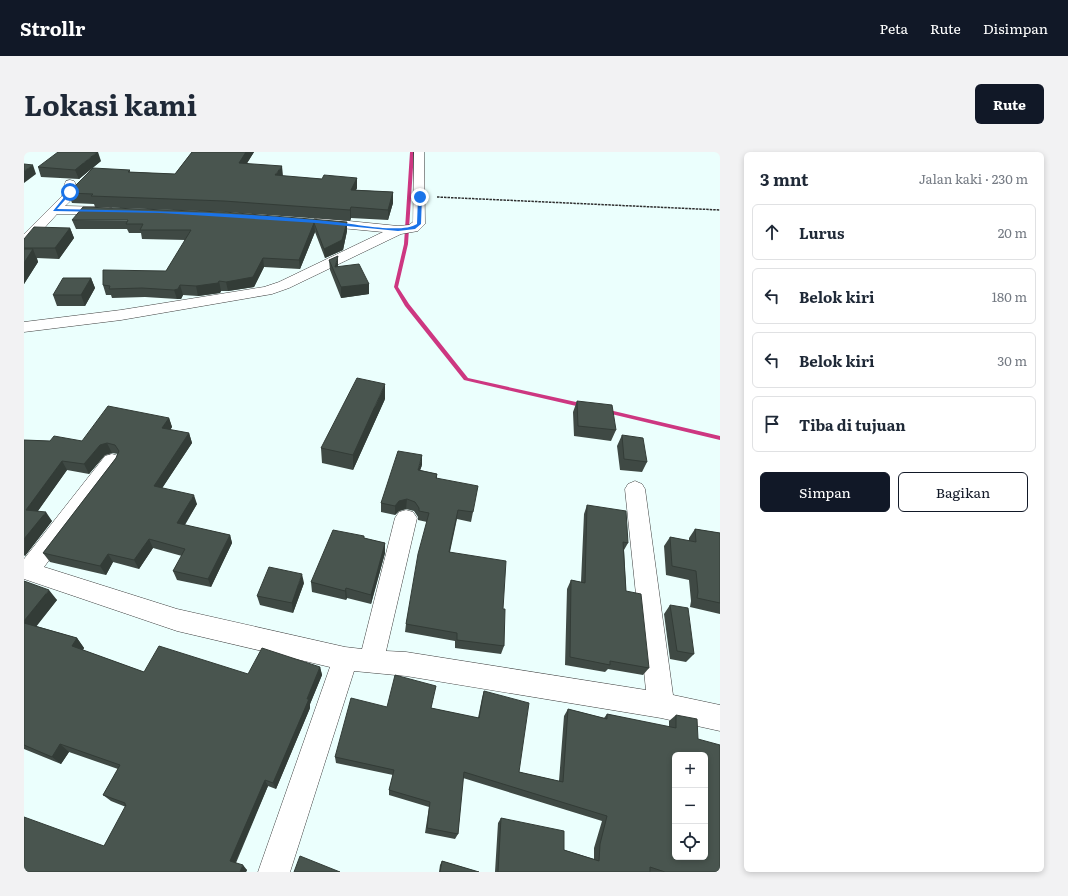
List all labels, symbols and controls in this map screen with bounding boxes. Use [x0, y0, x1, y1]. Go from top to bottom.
text: Strollr [20, 14, 85, 42]
text: Peta [879, 18, 908, 38]
text: Rute [930, 18, 961, 38]
text: Disimpan [983, 18, 1048, 38]
text: Lokasi kami [24, 83, 197, 125]
button: Rute [975, 84, 1044, 124]
text: 3 mnt [760, 166, 809, 191]
text: Jalan kaki · 230 m [919, 169, 1028, 188]
route start [61, 183, 79, 201]
route end [411, 188, 429, 206]
icon: ahead [761, 221, 783, 243]
text: Lurus [799, 221, 844, 244]
text: 20 m [998, 223, 1027, 242]
icon: left [761, 285, 783, 307]
text: Belok kiri [799, 285, 875, 308]
text: 180 m [992, 287, 1027, 306]
icon: left [761, 349, 783, 371]
text: Belok kiri [799, 349, 875, 372]
text: 30 m [997, 351, 1027, 370]
icon: arrive [761, 413, 783, 435]
text: Tiba di tujuan [799, 413, 906, 436]
button: Simpan [760, 472, 890, 512]
button: Bagikan [898, 472, 1028, 512]
map controls [672, 752, 708, 860]
button: + [672, 752, 708, 788]
button: − [672, 788, 708, 824]
button: locate [672, 824, 708, 860]

